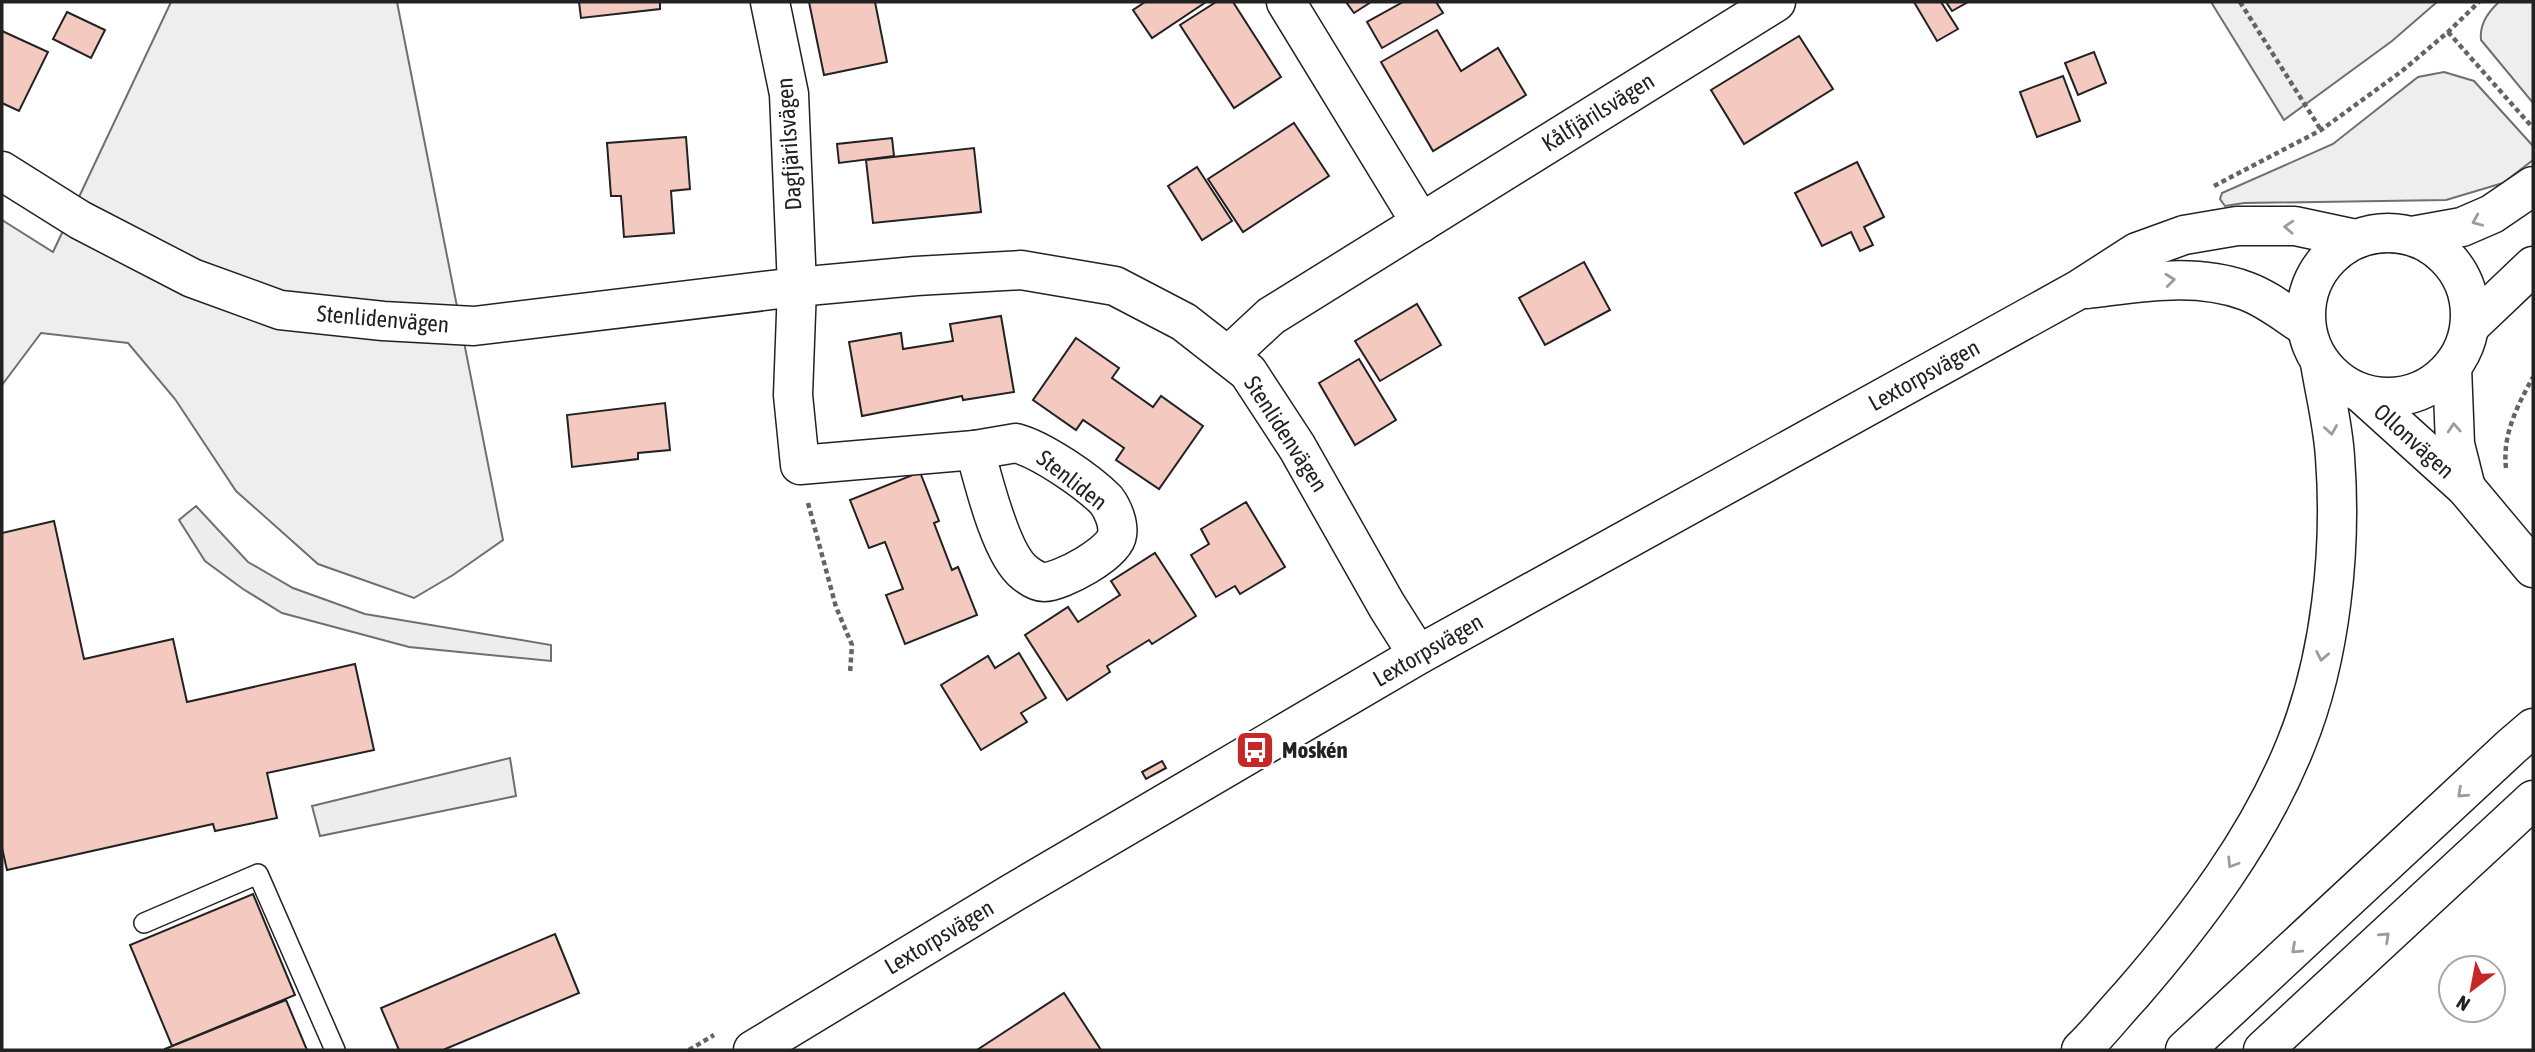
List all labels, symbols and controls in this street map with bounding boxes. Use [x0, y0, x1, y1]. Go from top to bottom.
street label: Kålfjärilsvägen [1537, 67, 1659, 157]
street label: Dagfjärilsvägen [771, 77, 807, 211]
one-way arrow [2472, 212, 2484, 226]
one-way arrow [2283, 219, 2294, 234]
one-way arrow [2164, 272, 2175, 287]
street label: Stenlidenvägen [316, 300, 450, 338]
street label: Lextorpsvägen [1864, 334, 1984, 416]
street label: Stenlidenvägen [1239, 371, 1333, 497]
street label: Ollonvägen [2369, 398, 2459, 484]
one-way arrow [2447, 422, 2462, 433]
one-way arrow [2323, 424, 2338, 436]
street label: Stenliden [1032, 445, 1112, 515]
street label: Lextorpsvägen [1369, 608, 1487, 692]
one-way arrow [2315, 650, 2330, 662]
bus stop icon: Moskén [1234, 729, 1276, 771]
place label: Moskén [1282, 737, 1348, 763]
one-way arrow [2457, 784, 2470, 797]
one-way arrow [2227, 856, 2240, 869]
street label: Lextorpsvägen [880, 894, 998, 980]
one-way arrow [2377, 933, 2390, 945]
one-way arrow [2291, 940, 2304, 953]
north arrow [2437, 954, 2507, 1024]
text: N [2452, 991, 2474, 1016]

